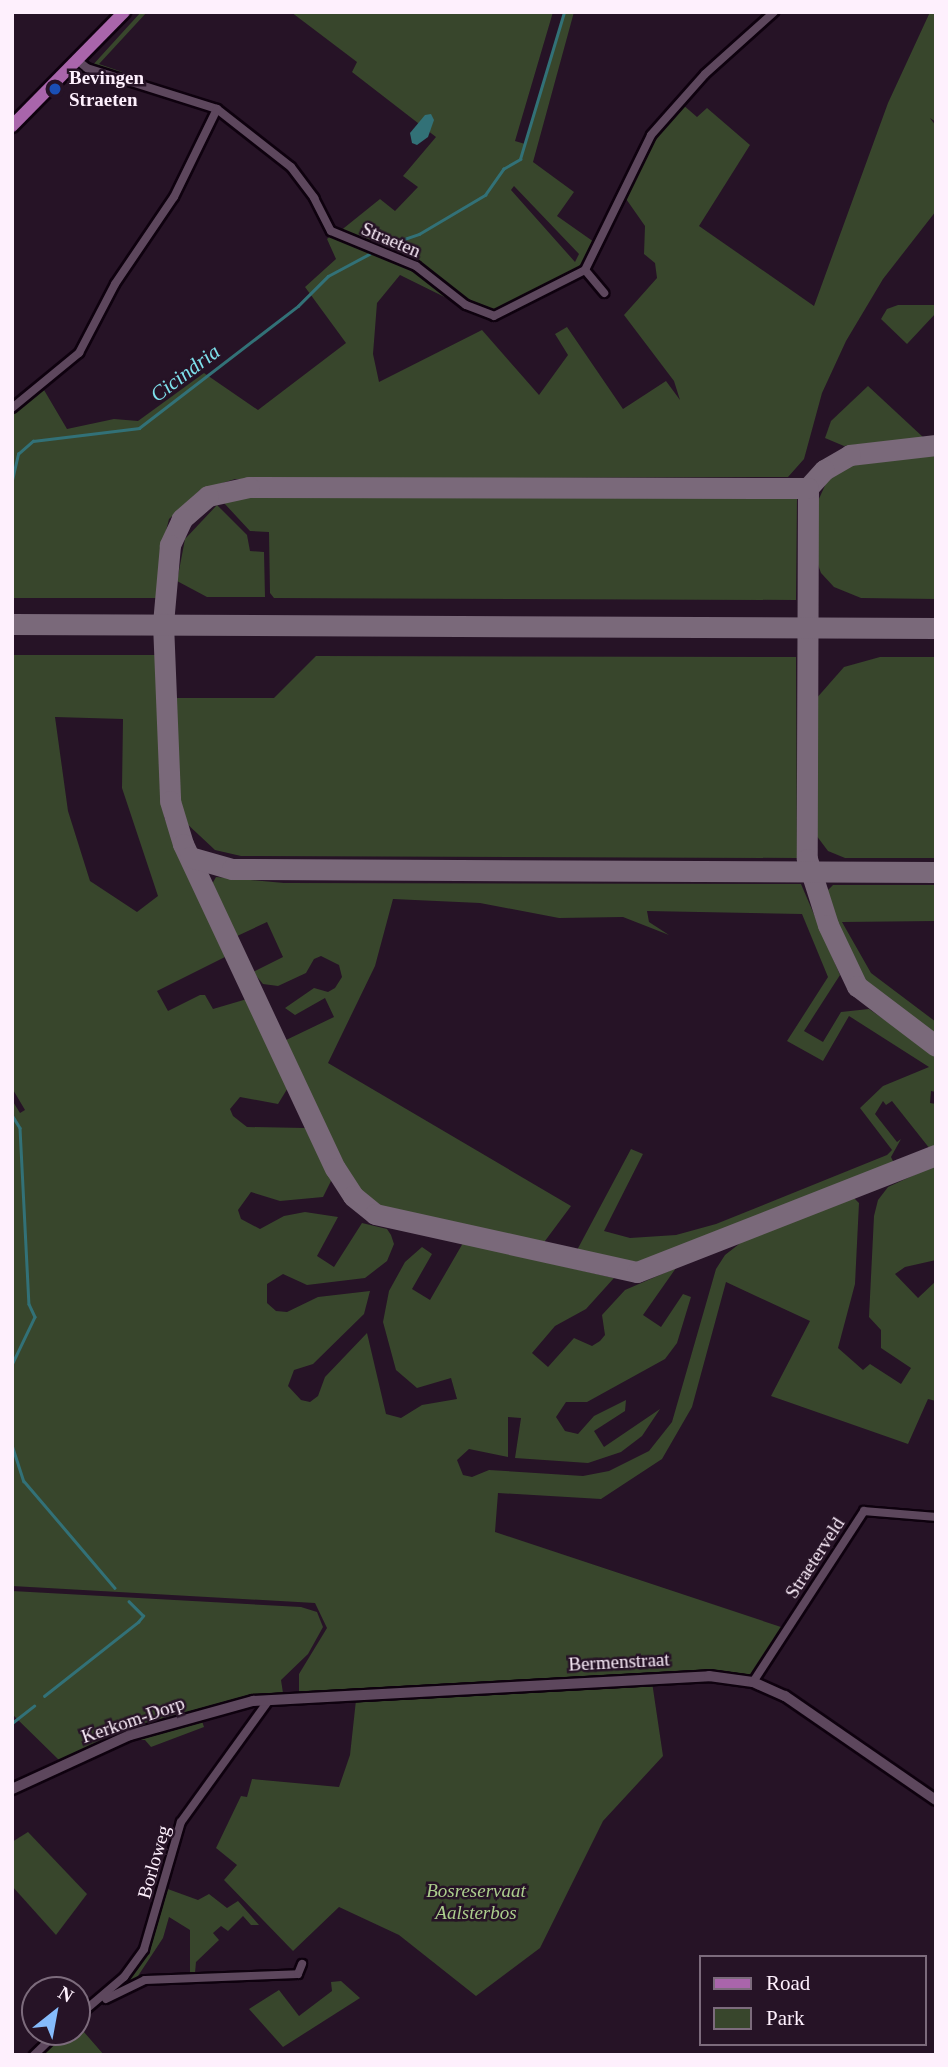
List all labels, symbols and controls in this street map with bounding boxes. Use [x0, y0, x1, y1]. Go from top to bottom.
place label: Bevingen Straeten [69, 67, 144, 111]
marker: Bevingen Straeten [47, 81, 63, 97]
street label: Straeten [358, 217, 424, 263]
water label: Cicindria [145, 339, 225, 407]
street label: Straeterveld [780, 1513, 850, 1603]
street label: Bermenstraat [568, 1648, 670, 1676]
street label: Kerkom-Dorp [78, 1692, 188, 1748]
street label: Borloweg [133, 1823, 175, 1901]
park label: Bosreservaat Aalsterbos [426, 1880, 526, 1924]
legend [699, 1955, 927, 2046]
text: Road [766, 1971, 810, 1995]
north arrow [21, 1976, 91, 2046]
text: N [55, 1982, 77, 2007]
text: Park [766, 2006, 805, 2030]

